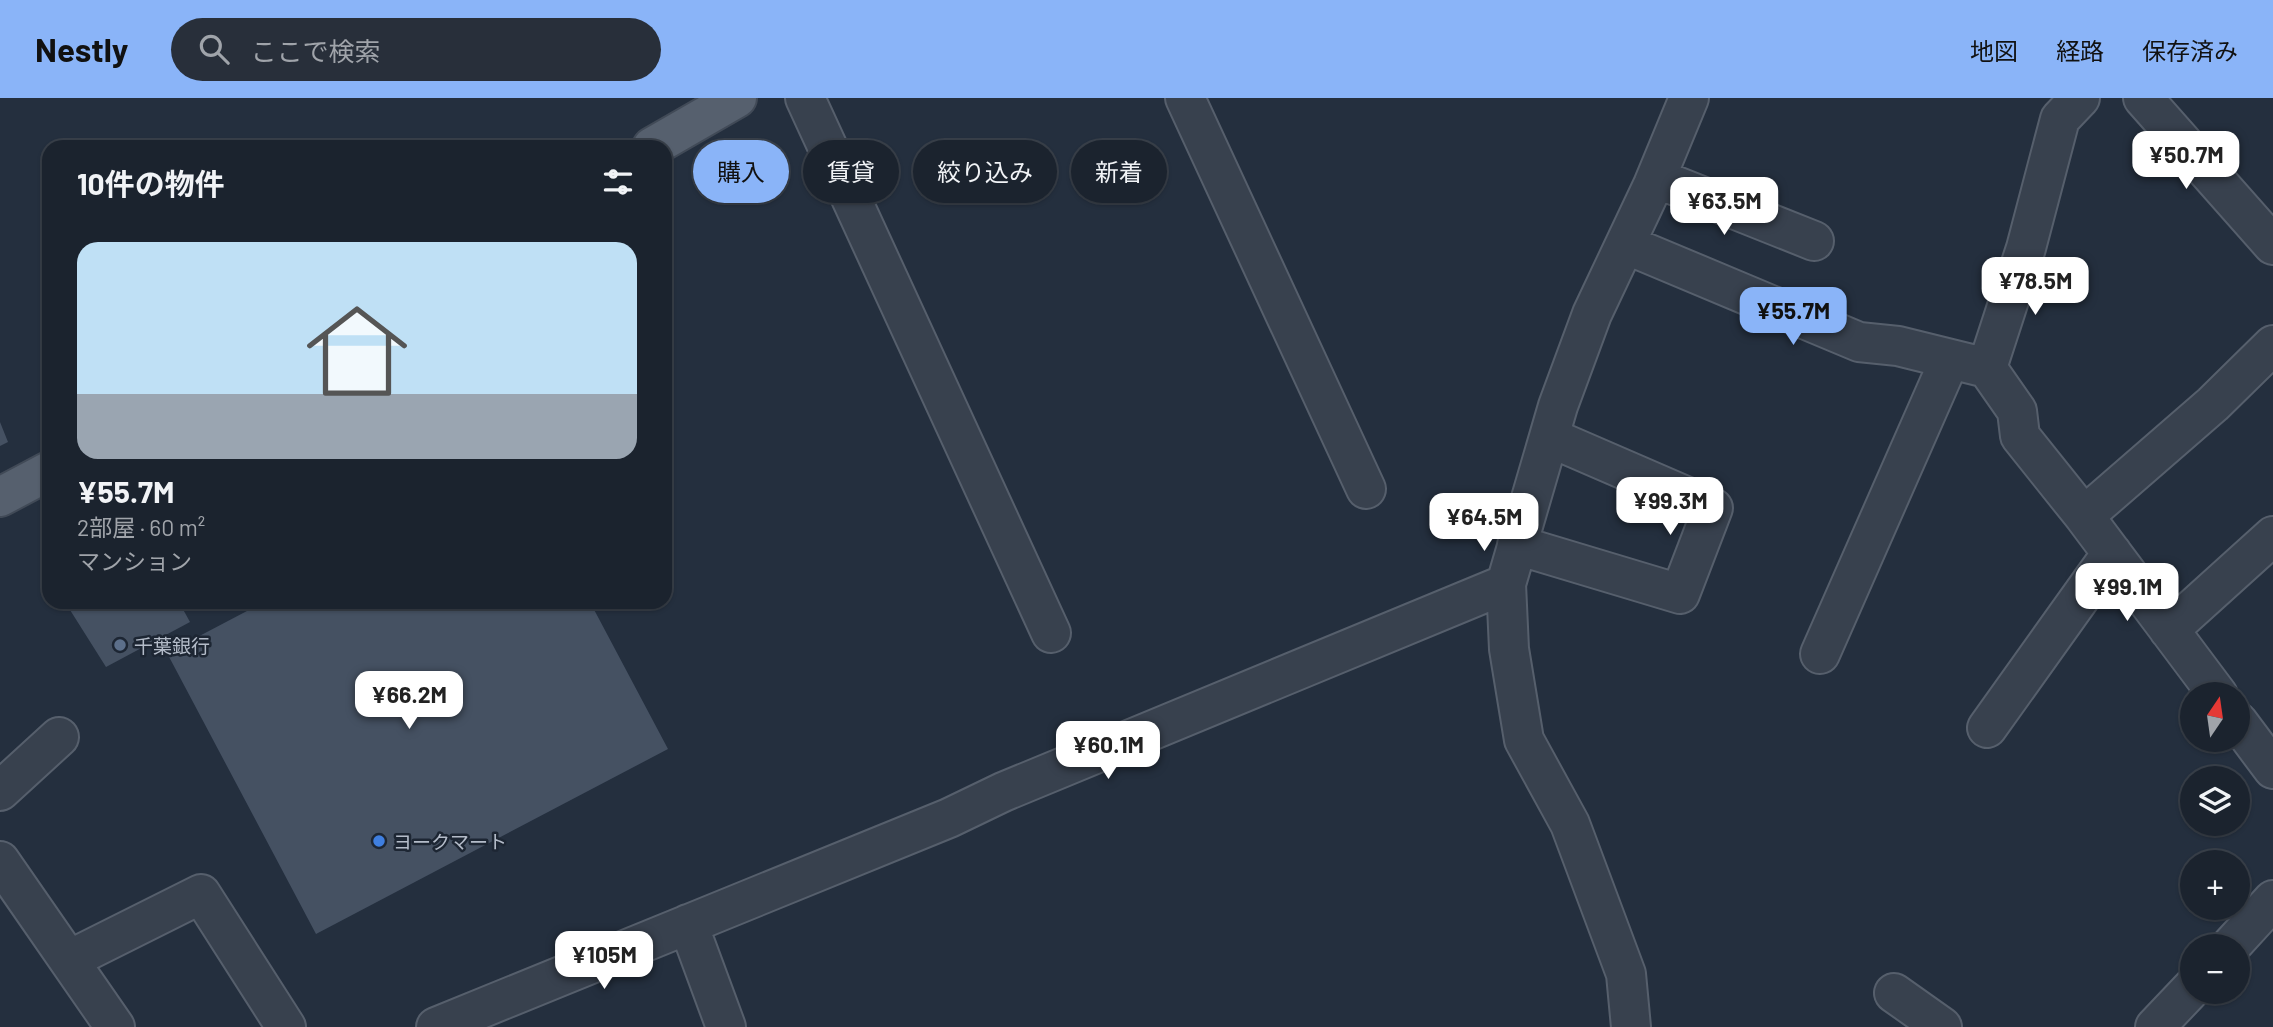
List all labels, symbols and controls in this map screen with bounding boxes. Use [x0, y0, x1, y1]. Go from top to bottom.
search box [171, 18, 661, 81]
text: Nestly [35, 29, 129, 69]
icon: search [195, 30, 233, 68]
text: ここで検索 [251, 35, 381, 66]
text: 地図 [1970, 36, 2018, 65]
text: 経路 [2056, 36, 2104, 65]
text: 保存済み [2142, 36, 2238, 65]
pin: ¥50.7M [2129, 132, 2243, 191]
chip: 購入 [693, 140, 789, 203]
chip: 賃貸 [803, 140, 899, 203]
chip: 絞り込み [913, 140, 1057, 203]
chip: 新着 [1071, 140, 1167, 203]
text: ¥50.7M [2148, 140, 2224, 168]
icon: filters [599, 163, 637, 201]
text: 10件の物件 [77, 165, 225, 201]
pin: ¥63.5M [1667, 178, 1781, 237]
text: ¥63.5M [1686, 186, 1762, 214]
pin: ¥78.5M [1978, 258, 2092, 317]
text: ¥78.5M [1998, 266, 2072, 294]
icon: home [294, 288, 420, 414]
pin: ¥55.7M [1736, 288, 1850, 347]
text: ¥55.7M [1756, 296, 1830, 324]
text: ¥55.7M [77, 473, 174, 509]
pin: ¥99.3M [1613, 478, 1727, 537]
text: ¥99.3M [1632, 486, 1708, 514]
pin: ¥64.5M [1427, 494, 1541, 553]
text: ¥64.5M [1445, 502, 1523, 530]
text: 2部屋 · 60 m² [77, 513, 205, 541]
text: マンション [77, 547, 192, 575]
pin: ¥99.1M [2070, 564, 2184, 623]
text: ¥99.1M [2091, 572, 2163, 600]
place label: 千葉銀行 [134, 634, 210, 657]
marker: 千葉銀行 [112, 637, 128, 653]
pin: ¥66.2M [352, 672, 466, 731]
text: ¥66.2M [371, 680, 447, 708]
north arrow [2180, 682, 2250, 752]
map controls [2180, 682, 2250, 1004]
pin: ¥60.1M [1051, 722, 1165, 781]
text: ¥60.1M [1072, 730, 1144, 758]
button: layers [2180, 766, 2250, 836]
place label: ヨークマート [393, 830, 507, 853]
marker: ヨークマート [371, 833, 387, 849]
button: + [2180, 850, 2250, 920]
pin: ¥105M [555, 932, 653, 991]
button: − [2180, 934, 2250, 1004]
text: ¥105M [571, 940, 637, 968]

